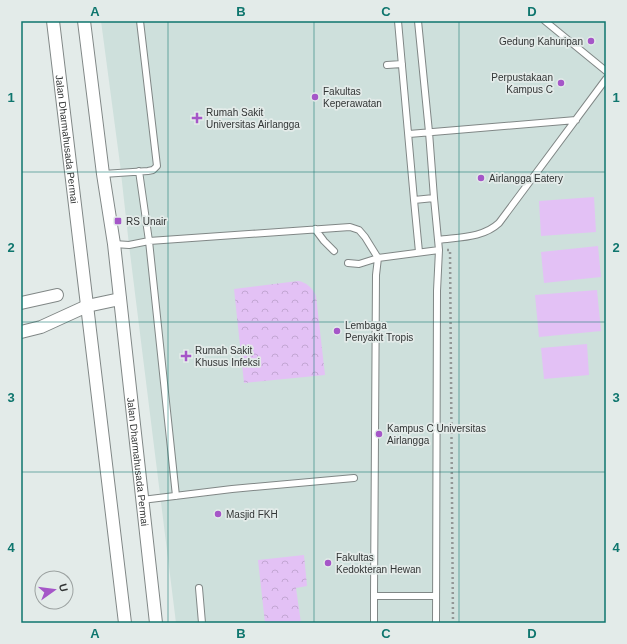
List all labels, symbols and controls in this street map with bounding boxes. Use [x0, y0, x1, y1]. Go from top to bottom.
text: A [90, 4, 100, 19]
text: B [236, 4, 246, 19]
text: C [381, 4, 391, 19]
text: D [527, 4, 537, 19]
place label: Gedung Kahuripan [499, 36, 583, 47]
marker: Gedung Kahuripan [586, 36, 596, 46]
place label: Perpustakaan Kampus C [491, 72, 553, 95]
street label: Jalan Dharmahusada Permai [53, 74, 80, 204]
marker: Perpustakaan Kampus C [556, 78, 566, 88]
place label: Fakultas Keperawatan [323, 86, 382, 109]
text: 1 [7, 90, 15, 105]
text: 1 [612, 90, 620, 105]
marker: Fakultas Keperawatan [310, 92, 320, 102]
place label: Rumah Sakit Universitas Airlangga [206, 107, 300, 130]
marker: Rumah Sakit Universitas Airlangga [191, 112, 203, 124]
marker: Airlangga Eatery [476, 173, 486, 183]
place label: Airlangga Eatery [489, 173, 563, 184]
marker: RS Unair [113, 216, 123, 226]
place label: RS Unair [126, 216, 167, 227]
text: 2 [7, 240, 15, 255]
text: 2 [612, 240, 620, 255]
place label: Lembaga Penyakit Tropis [345, 320, 413, 343]
marker: Lembaga Penyakit Tropis [332, 326, 342, 336]
place label: Rumah Sakit Khusus Infeksi [195, 345, 260, 368]
marker: Rumah Sakit Khusus Infeksi [180, 350, 192, 362]
text: 3 [7, 390, 15, 405]
text: 3 [612, 390, 620, 405]
street label: Jalan Dharmahusada Permai [125, 397, 150, 527]
place label: Kampus C Universitas Airlangga [387, 423, 486, 446]
marker: Kampus C Universitas Airlangga [374, 429, 384, 439]
marker: Masjid FKH [213, 509, 223, 519]
place label: Masjid FKH [226, 509, 278, 520]
text: 4 [7, 540, 15, 555]
text: 4 [612, 540, 620, 555]
place label: Fakultas Kedokteran Hewan [336, 552, 421, 575]
marker: Fakultas Kedokteran Hewan [323, 558, 333, 568]
north arrow [34, 570, 74, 610]
text: U [57, 582, 70, 593]
text: A [90, 626, 100, 641]
text: B [236, 626, 246, 641]
text: C [381, 626, 391, 641]
text: D [527, 626, 537, 641]

